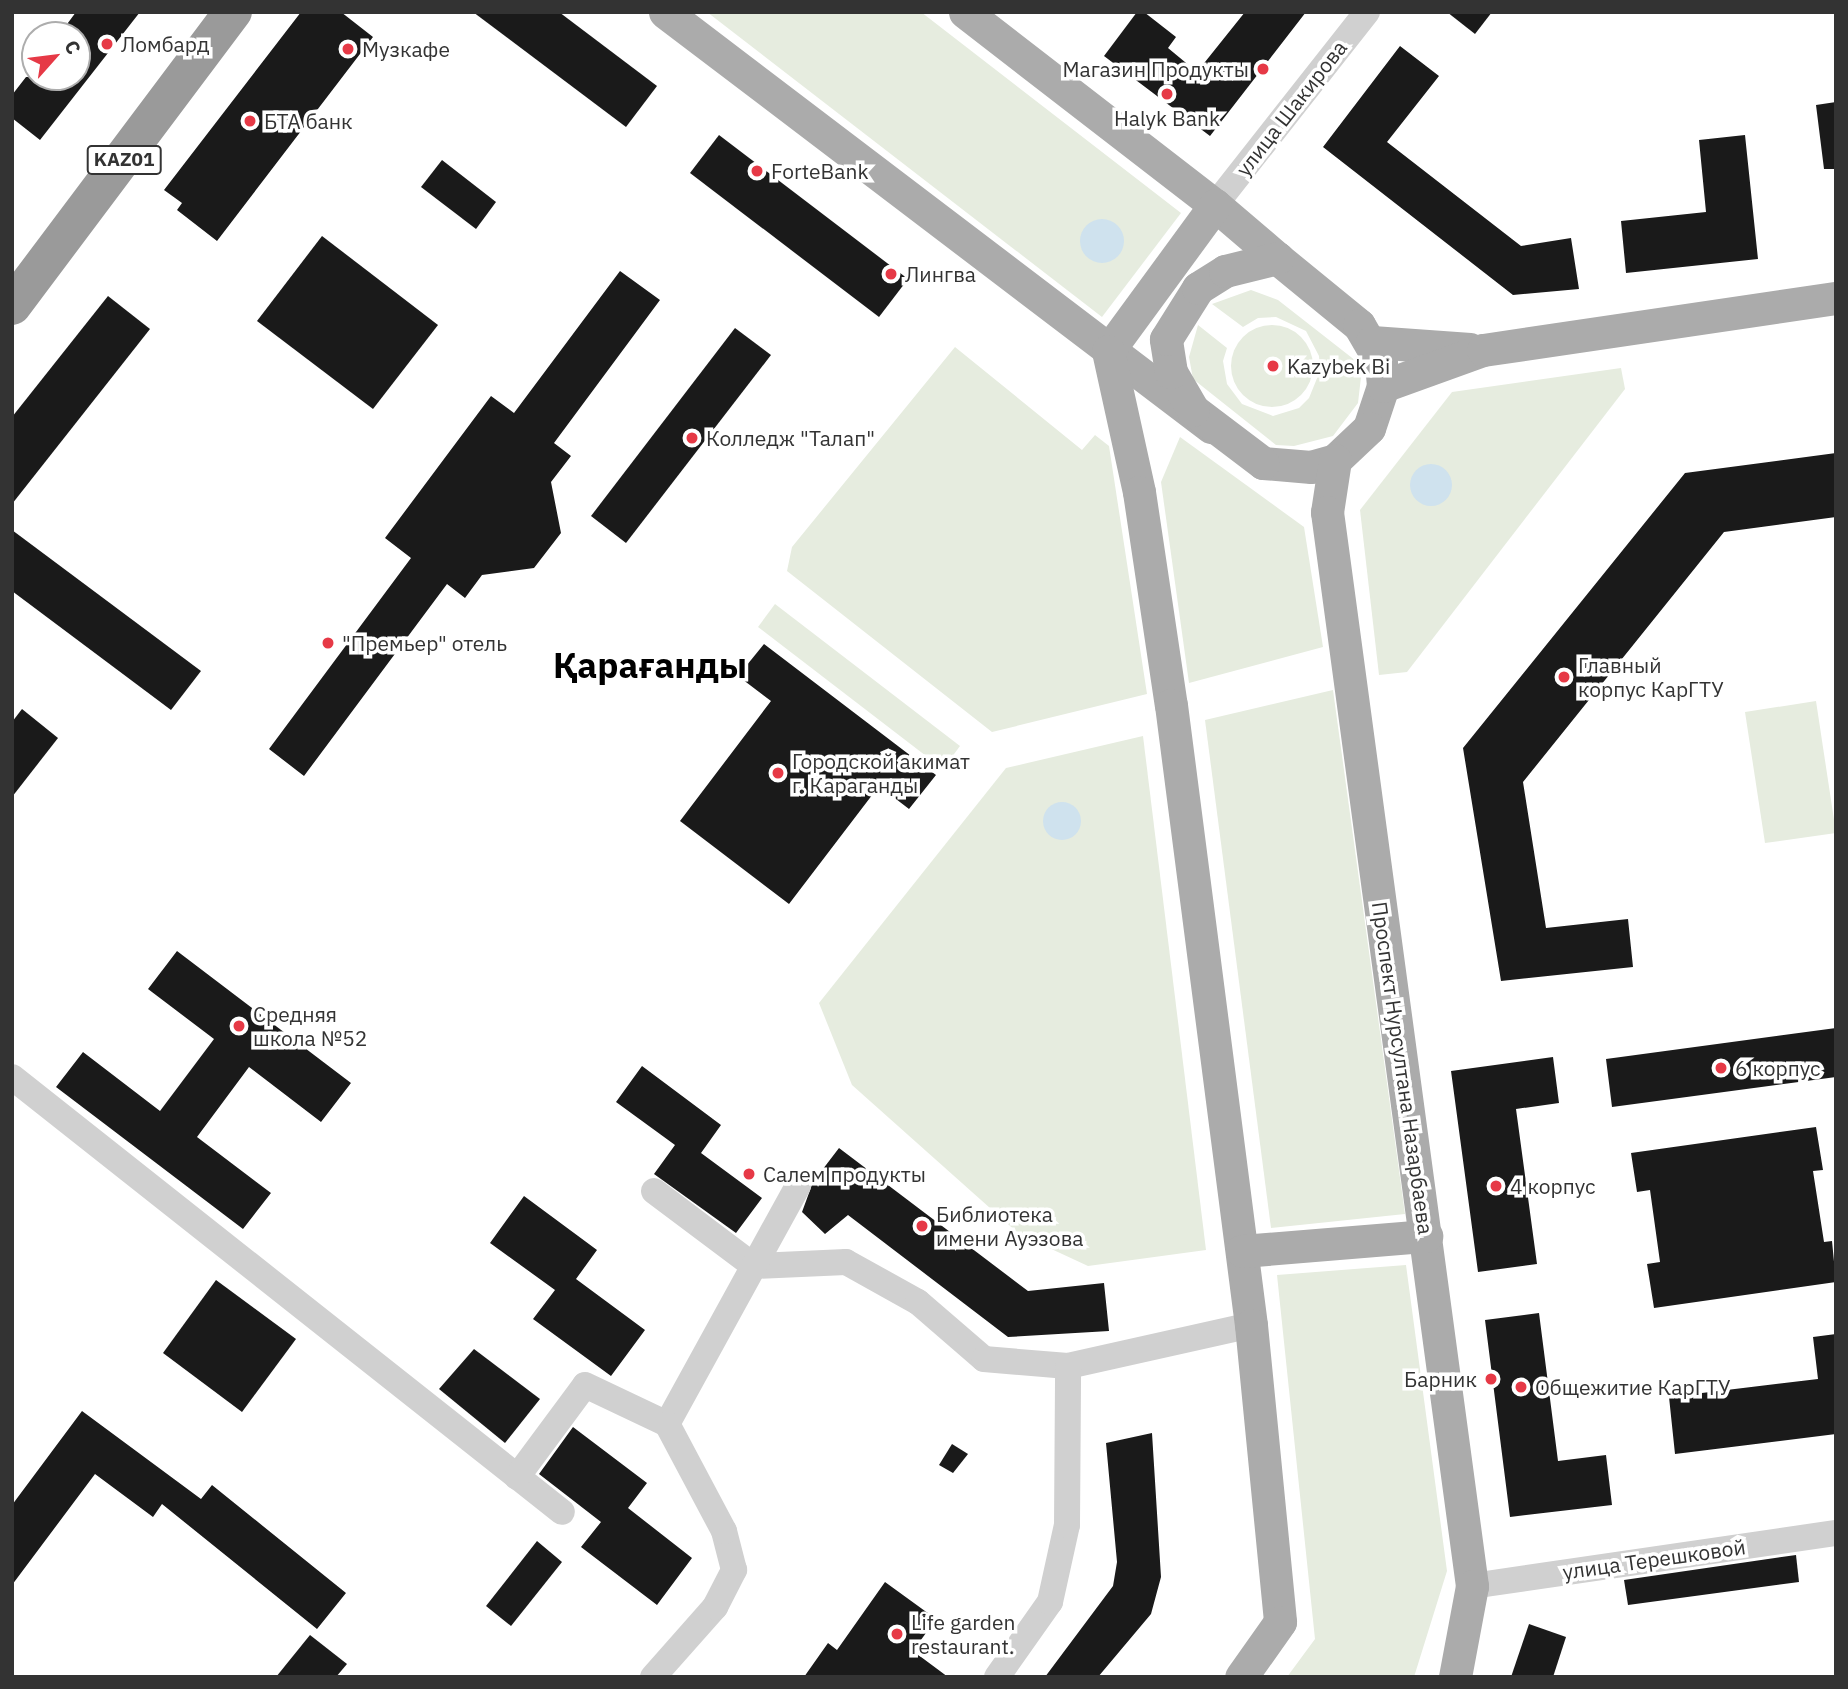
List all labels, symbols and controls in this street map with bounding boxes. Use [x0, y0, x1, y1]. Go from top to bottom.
north arrow [21, 21, 91, 91]
place label: Ломбард [121, 31, 209, 57]
street label: улица Шакирова [1230, 35, 1352, 181]
text: С [59, 36, 86, 58]
marker: Ломбард [99, 36, 115, 52]
place label: Музкафе [362, 36, 450, 62]
marker: Музкафе [340, 41, 356, 57]
place label: Магазин Продукты [1062, 56, 1249, 82]
marker: Магазин Продукты [1255, 61, 1271, 77]
marker: Halyk Bank [1159, 86, 1175, 102]
place label: Halyk Bank [1114, 105, 1220, 131]
place label: БТА банк [264, 108, 353, 134]
marker: БТА банк [242, 113, 258, 129]
road number: KАZ01 [86, 144, 162, 176]
place label: ForteBank [771, 158, 869, 184]
marker: ForteBank [749, 163, 765, 179]
place label: Лингва [905, 261, 976, 287]
marker: Лингва [883, 266, 899, 282]
place label: Kazybek Bi [1287, 353, 1390, 379]
marker: Kazybek Bi [1265, 358, 1281, 374]
place label: Колледж "Талап" [706, 425, 875, 451]
marker: Колледж "Талап" [684, 430, 700, 446]
place label: "Премьер" отель [342, 630, 507, 656]
marker: "Премьер" отель [320, 635, 336, 651]
district label: Қарағанды [553, 644, 747, 686]
place label: Главный корпус КарГТУ [1578, 652, 1724, 702]
marker: Главный корпус КарГТУ [1556, 669, 1572, 685]
place label: Городской акимат г. Караганды [792, 748, 970, 798]
marker: Городской акимат г. Караганды [770, 765, 786, 781]
street label: Проспект Нурсултана Назарбаева [1367, 900, 1439, 1236]
place label: Средняя школа №52 [253, 1001, 367, 1051]
marker: Средняя школа №52 [231, 1018, 247, 1034]
place label: 6 корпус [1735, 1055, 1820, 1081]
marker: 6 корпус [1713, 1060, 1729, 1076]
place label: Салем продукты [763, 1161, 926, 1187]
marker: Салем продукты [741, 1166, 757, 1182]
place label: 4 корпус [1510, 1173, 1595, 1199]
marker: 4 корпус [1488, 1178, 1504, 1194]
place label: Библиотека имени Ауэзова [936, 1201, 1083, 1251]
marker: Библиотека имени Ауэзова [914, 1218, 930, 1234]
place label: Барник [1404, 1366, 1477, 1392]
marker: Барник [1483, 1371, 1499, 1387]
place label: Общежитие КарГТУ [1535, 1374, 1730, 1400]
marker: Общежитие КарГТУ [1513, 1379, 1529, 1395]
street label: улица Терешковой [1561, 1534, 1747, 1584]
place label: Life garden restaurant. [911, 1609, 1015, 1659]
marker: Life garden restaurant. [889, 1626, 905, 1642]

